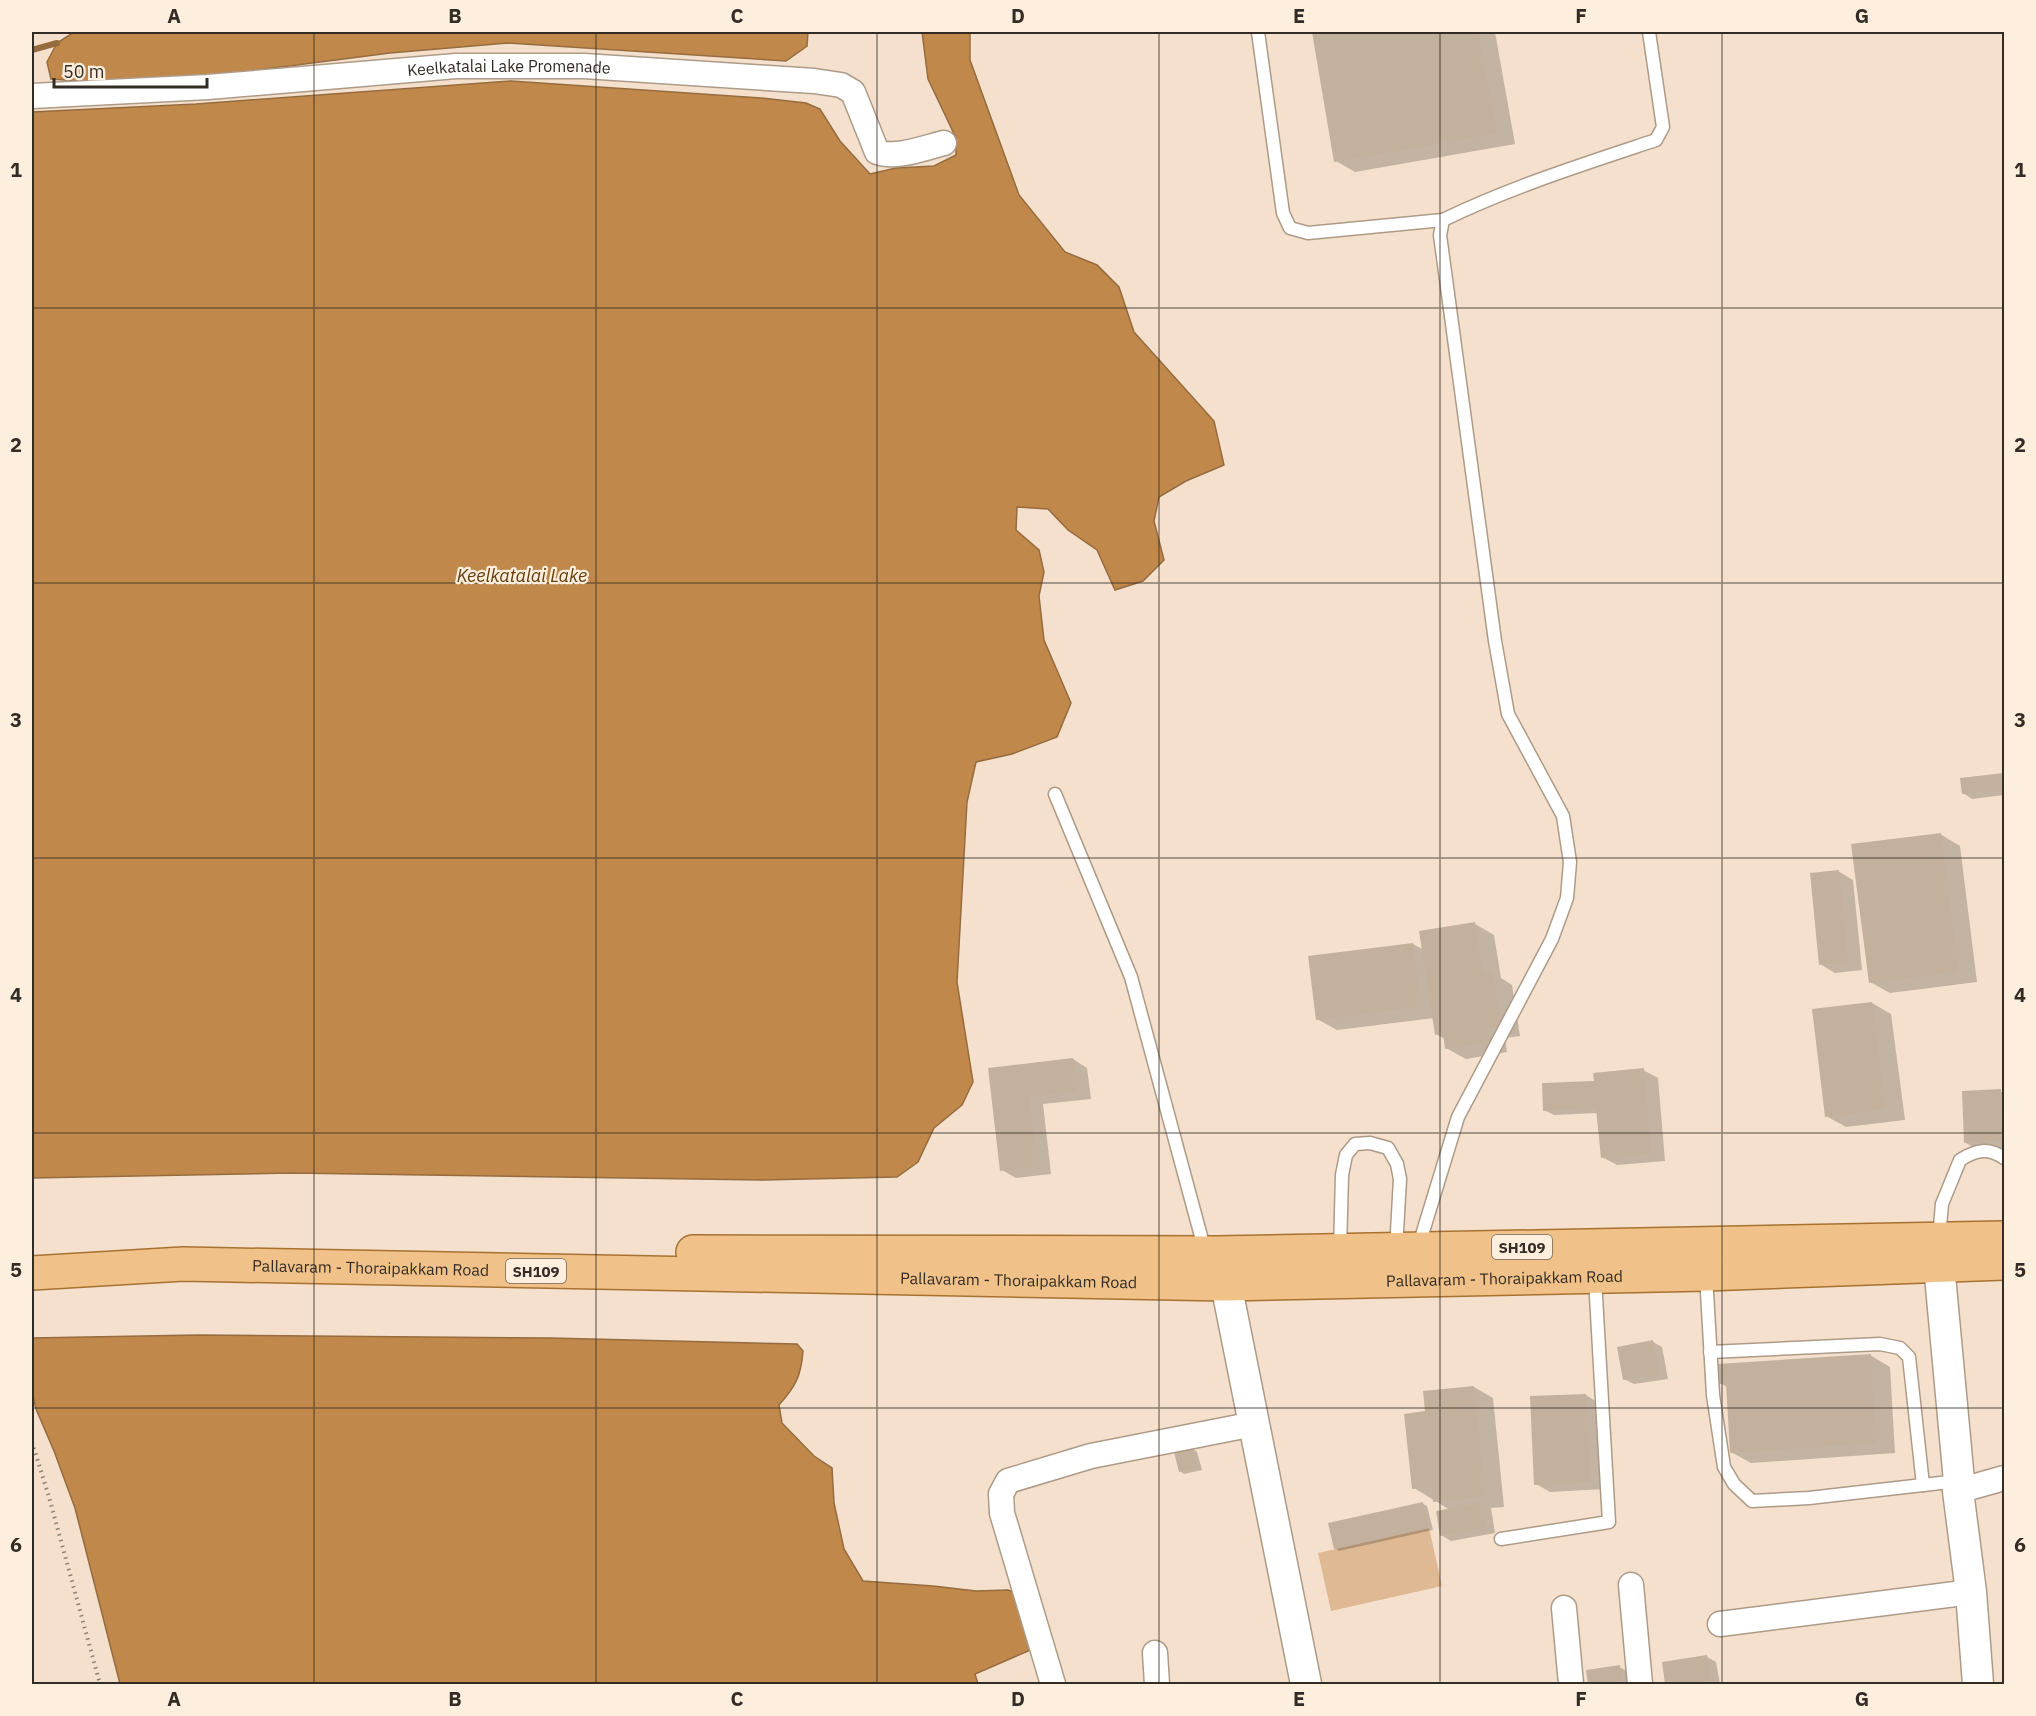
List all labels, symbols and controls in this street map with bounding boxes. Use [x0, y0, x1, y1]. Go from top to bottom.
text: A [167, 2, 181, 29]
text: B [448, 2, 462, 29]
text: C [730, 2, 744, 29]
text: D [1011, 2, 1025, 29]
text: E [1293, 2, 1305, 29]
text: F [1575, 2, 1587, 29]
text: G [1855, 2, 1869, 29]
scale bar [54, 51, 207, 89]
street label: Keelkatalai Lake Promenade [406, 56, 611, 80]
text: 50 m [63, 60, 105, 83]
text: 1 [10, 156, 22, 183]
text: 1 [2014, 156, 2026, 183]
text: 2 [10, 431, 22, 458]
text: 2 [2014, 431, 2026, 458]
water label: Keelkatalai Lake [457, 564, 587, 587]
text: 3 [10, 706, 22, 733]
text: 3 [2014, 706, 2026, 733]
text: 4 [10, 981, 22, 1008]
text: 4 [2014, 981, 2026, 1008]
road number: SH109 [1492, 1235, 1552, 1259]
street label: Pallavaram - Thoraipakkam Road [252, 1255, 489, 1280]
text: 5 [10, 1256, 22, 1283]
text: 5 [2014, 1256, 2026, 1283]
road number: SH109 [506, 1259, 566, 1283]
street label: Pallavaram - Thoraipakkam Road [1386, 1266, 1623, 1291]
street label: Pallavaram - Thoraipakkam Road [900, 1268, 1137, 1292]
text: 6 [10, 1531, 22, 1558]
text: 6 [2014, 1531, 2026, 1558]
text: A [167, 1685, 181, 1712]
text: B [448, 1685, 462, 1712]
text: C [730, 1685, 744, 1712]
text: D [1011, 1685, 1025, 1712]
text: E [1293, 1685, 1305, 1712]
text: F [1575, 1685, 1587, 1712]
text: G [1855, 1685, 1869, 1712]

